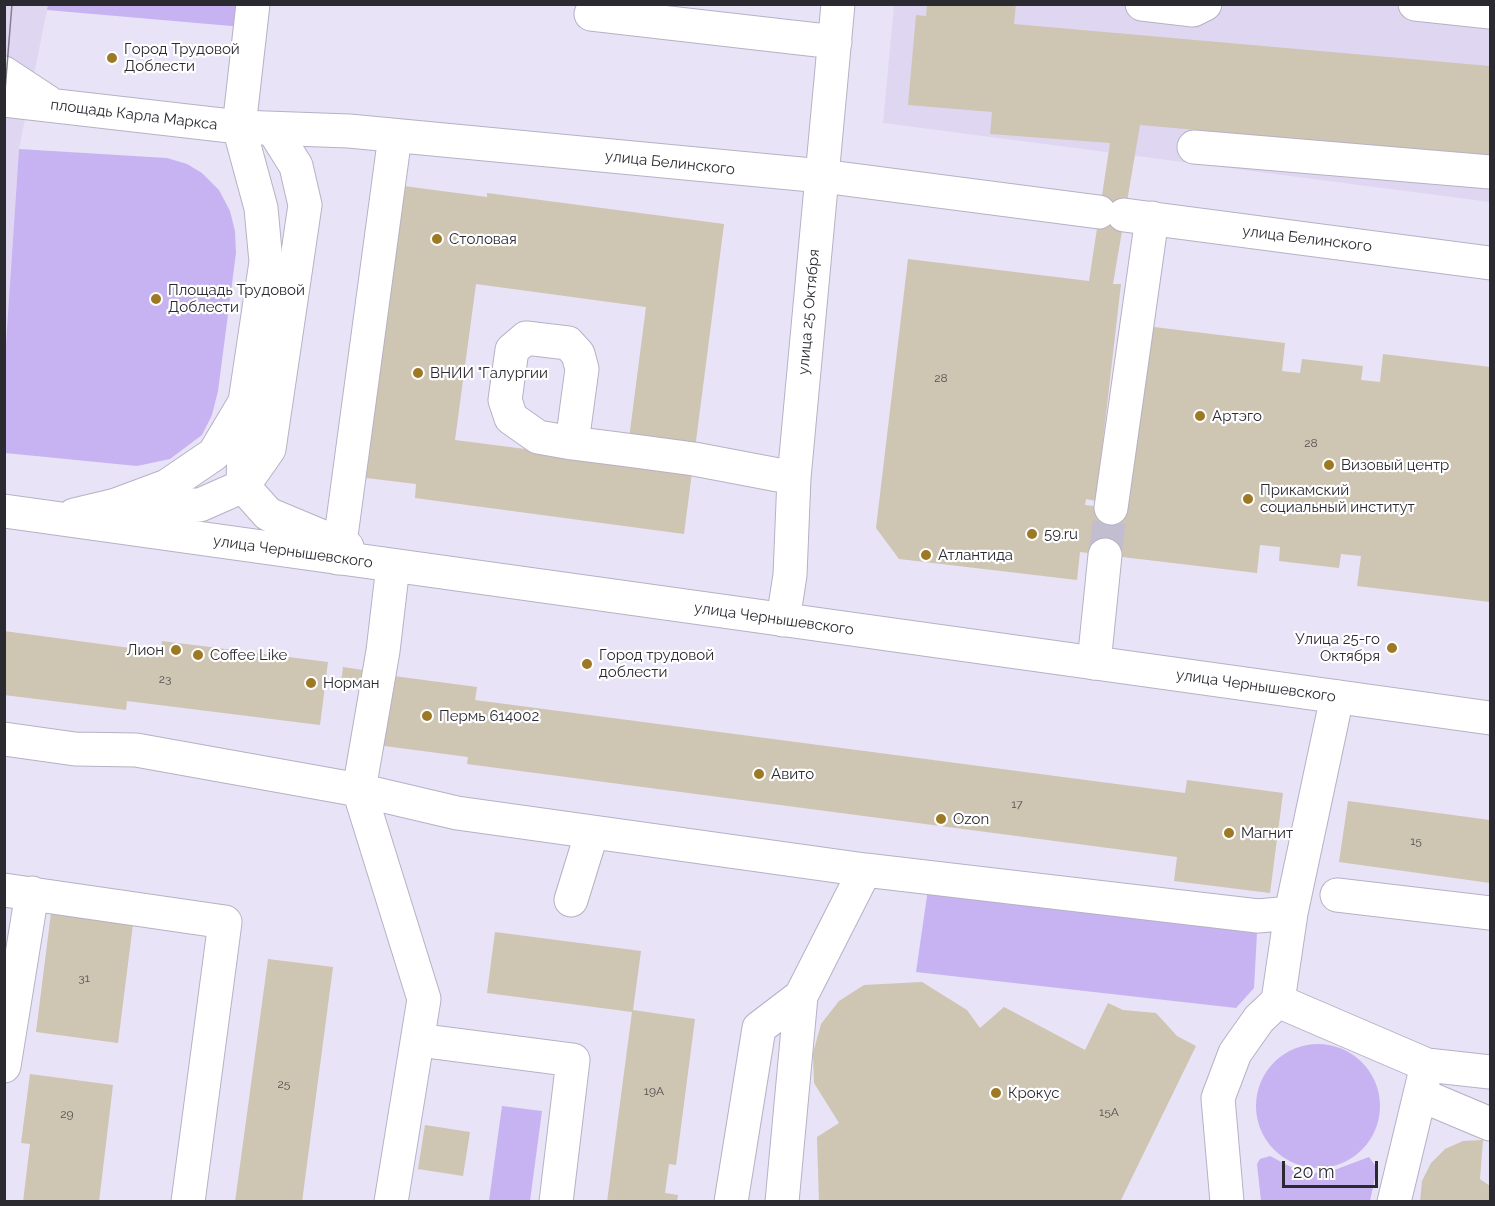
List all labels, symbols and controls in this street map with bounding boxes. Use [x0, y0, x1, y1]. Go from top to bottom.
place label: Город Трудовой Доблести [124, 40, 240, 75]
marker: Город Трудовой Доблести [105, 51, 119, 65]
street label: площадь Карла Маркса [49, 96, 219, 134]
street label: улица Белинского [604, 147, 736, 179]
street label: улица Белинского [1241, 222, 1373, 256]
place label: Столовая [449, 230, 517, 248]
marker: Столовая [430, 232, 444, 246]
street label: улица 25 Октября [795, 248, 823, 376]
place label: Площадь Трудовой Доблести [168, 281, 305, 316]
marker: Площадь Трудовой Доблести [149, 292, 163, 306]
place label: ВНИИ "Галургии [430, 364, 548, 382]
marker: ВНИИ "Галургии [411, 366, 425, 380]
house number: 28 [934, 371, 948, 385]
place label: Артэго [1212, 407, 1262, 425]
marker: Артэго [1193, 409, 1207, 423]
house number: 28 [1304, 436, 1318, 450]
place label: Визовый центр [1341, 456, 1449, 474]
marker: Визовый центр [1322, 458, 1336, 472]
place label: Прикамский социальный институт [1260, 481, 1415, 516]
marker: Прикамский социальный институт [1241, 492, 1255, 506]
place label: 59.ru [1044, 525, 1078, 543]
marker: 59.ru [1025, 527, 1039, 541]
street label: улица Чернышевского [212, 532, 374, 572]
place label: Атлантида [938, 546, 1013, 564]
marker: Атлантида [919, 548, 933, 562]
street label: улица Чернышевского [693, 599, 855, 639]
place label: Улица 25-го Октября [1295, 630, 1380, 665]
place label: Лион [127, 641, 164, 659]
marker: Улица 25-го Октября [1385, 641, 1399, 655]
marker: Лион [169, 643, 183, 657]
place label: Coffee Like [210, 646, 287, 664]
place label: Город трудовой доблести [599, 646, 714, 681]
marker: Coffee Like [191, 648, 205, 662]
marker: Город трудовой доблести [580, 657, 594, 671]
street label: улица Чернышевского [1175, 666, 1337, 706]
house number: 23 [159, 672, 171, 686]
place label: Норман [323, 674, 380, 692]
marker: Норман [304, 676, 318, 690]
place label: Пермь 614002 [439, 707, 539, 725]
marker: Пермь 614002 [420, 709, 434, 723]
place label: Авито [771, 765, 814, 783]
marker: Авито [752, 767, 766, 781]
house number: 17 [1011, 797, 1023, 811]
place label: Ozon [953, 810, 989, 828]
marker: Ozon [934, 812, 948, 826]
place label: Магнит [1241, 824, 1293, 842]
marker: Магнит [1222, 826, 1236, 840]
house number: 15 [1410, 834, 1422, 848]
house number: 31 [78, 971, 90, 985]
house number: 25 [278, 1077, 290, 1091]
house number: 19А [644, 1084, 664, 1098]
place label: Крокус [1008, 1084, 1060, 1102]
marker: Крокус [989, 1086, 1003, 1100]
house number: 15А [1099, 1105, 1119, 1119]
house number: 29 [60, 1107, 74, 1121]
scale bar [1285, 1149, 1381, 1187]
text: 20 m [1293, 1161, 1335, 1182]

